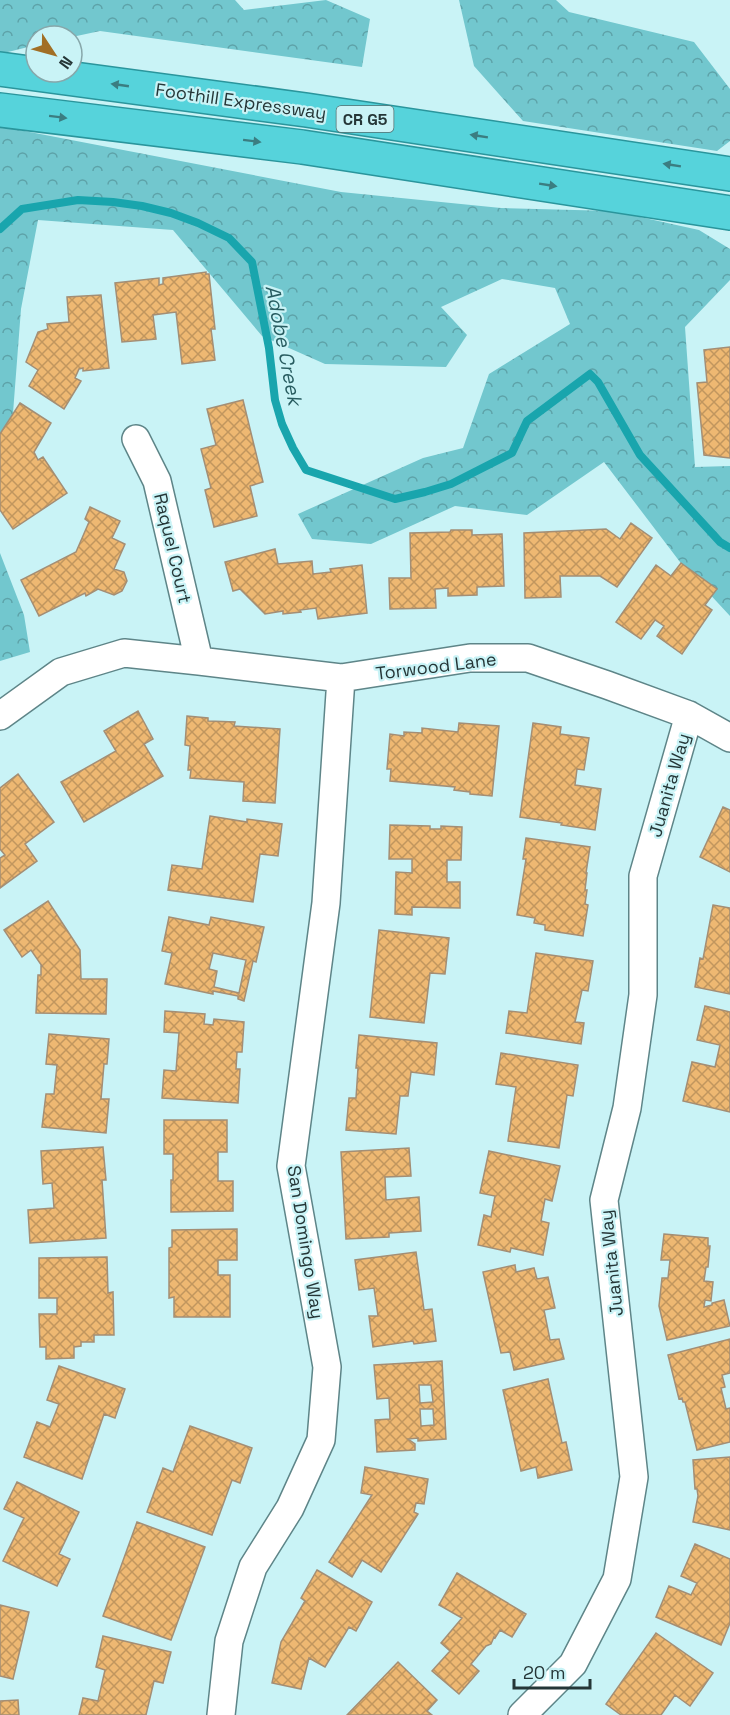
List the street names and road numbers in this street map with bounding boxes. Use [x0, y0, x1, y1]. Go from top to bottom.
street label: Foothill Expressway [154, 78, 328, 124]
road number: CR G5 [336, 106, 394, 132]
street label: Raquel Court [149, 491, 197, 605]
street label: Torwood Lane [374, 647, 498, 685]
street label: Juanita Way [643, 730, 695, 840]
street label: San Domingo Way [283, 1164, 329, 1320]
street label: Juanita Way [594, 1209, 628, 1317]

